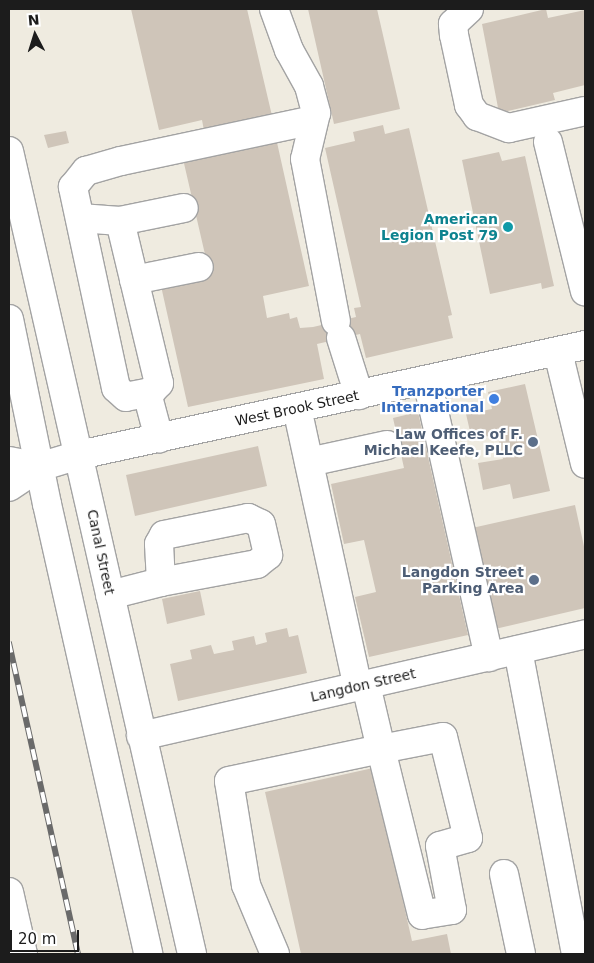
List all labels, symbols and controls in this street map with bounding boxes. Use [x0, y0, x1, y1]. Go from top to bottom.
north arrow [10, 10, 60, 60]
text: N [27, 12, 40, 29]
place label: American Legion Post 79 [381, 211, 498, 243]
marker: American Legion Post 79 [502, 221, 514, 233]
place label: Tranzporter International [381, 383, 484, 416]
street label: West Brook Street [234, 387, 360, 429]
marker: Tranzporter International [488, 393, 500, 405]
place label: Law Offices of F. Michael Keefe, PLLC [364, 426, 523, 458]
marker: Law Offices of F. Michael Keefe, PLLC [527, 436, 539, 448]
street label: Canal Street [84, 508, 118, 596]
place label: Langdon Street Parking Area [402, 564, 524, 596]
marker: Langdon Street Parking Area [528, 574, 540, 586]
street label: Langdon Street [309, 665, 417, 705]
scale bar [12, 920, 81, 952]
text: 20 m [18, 930, 56, 948]

